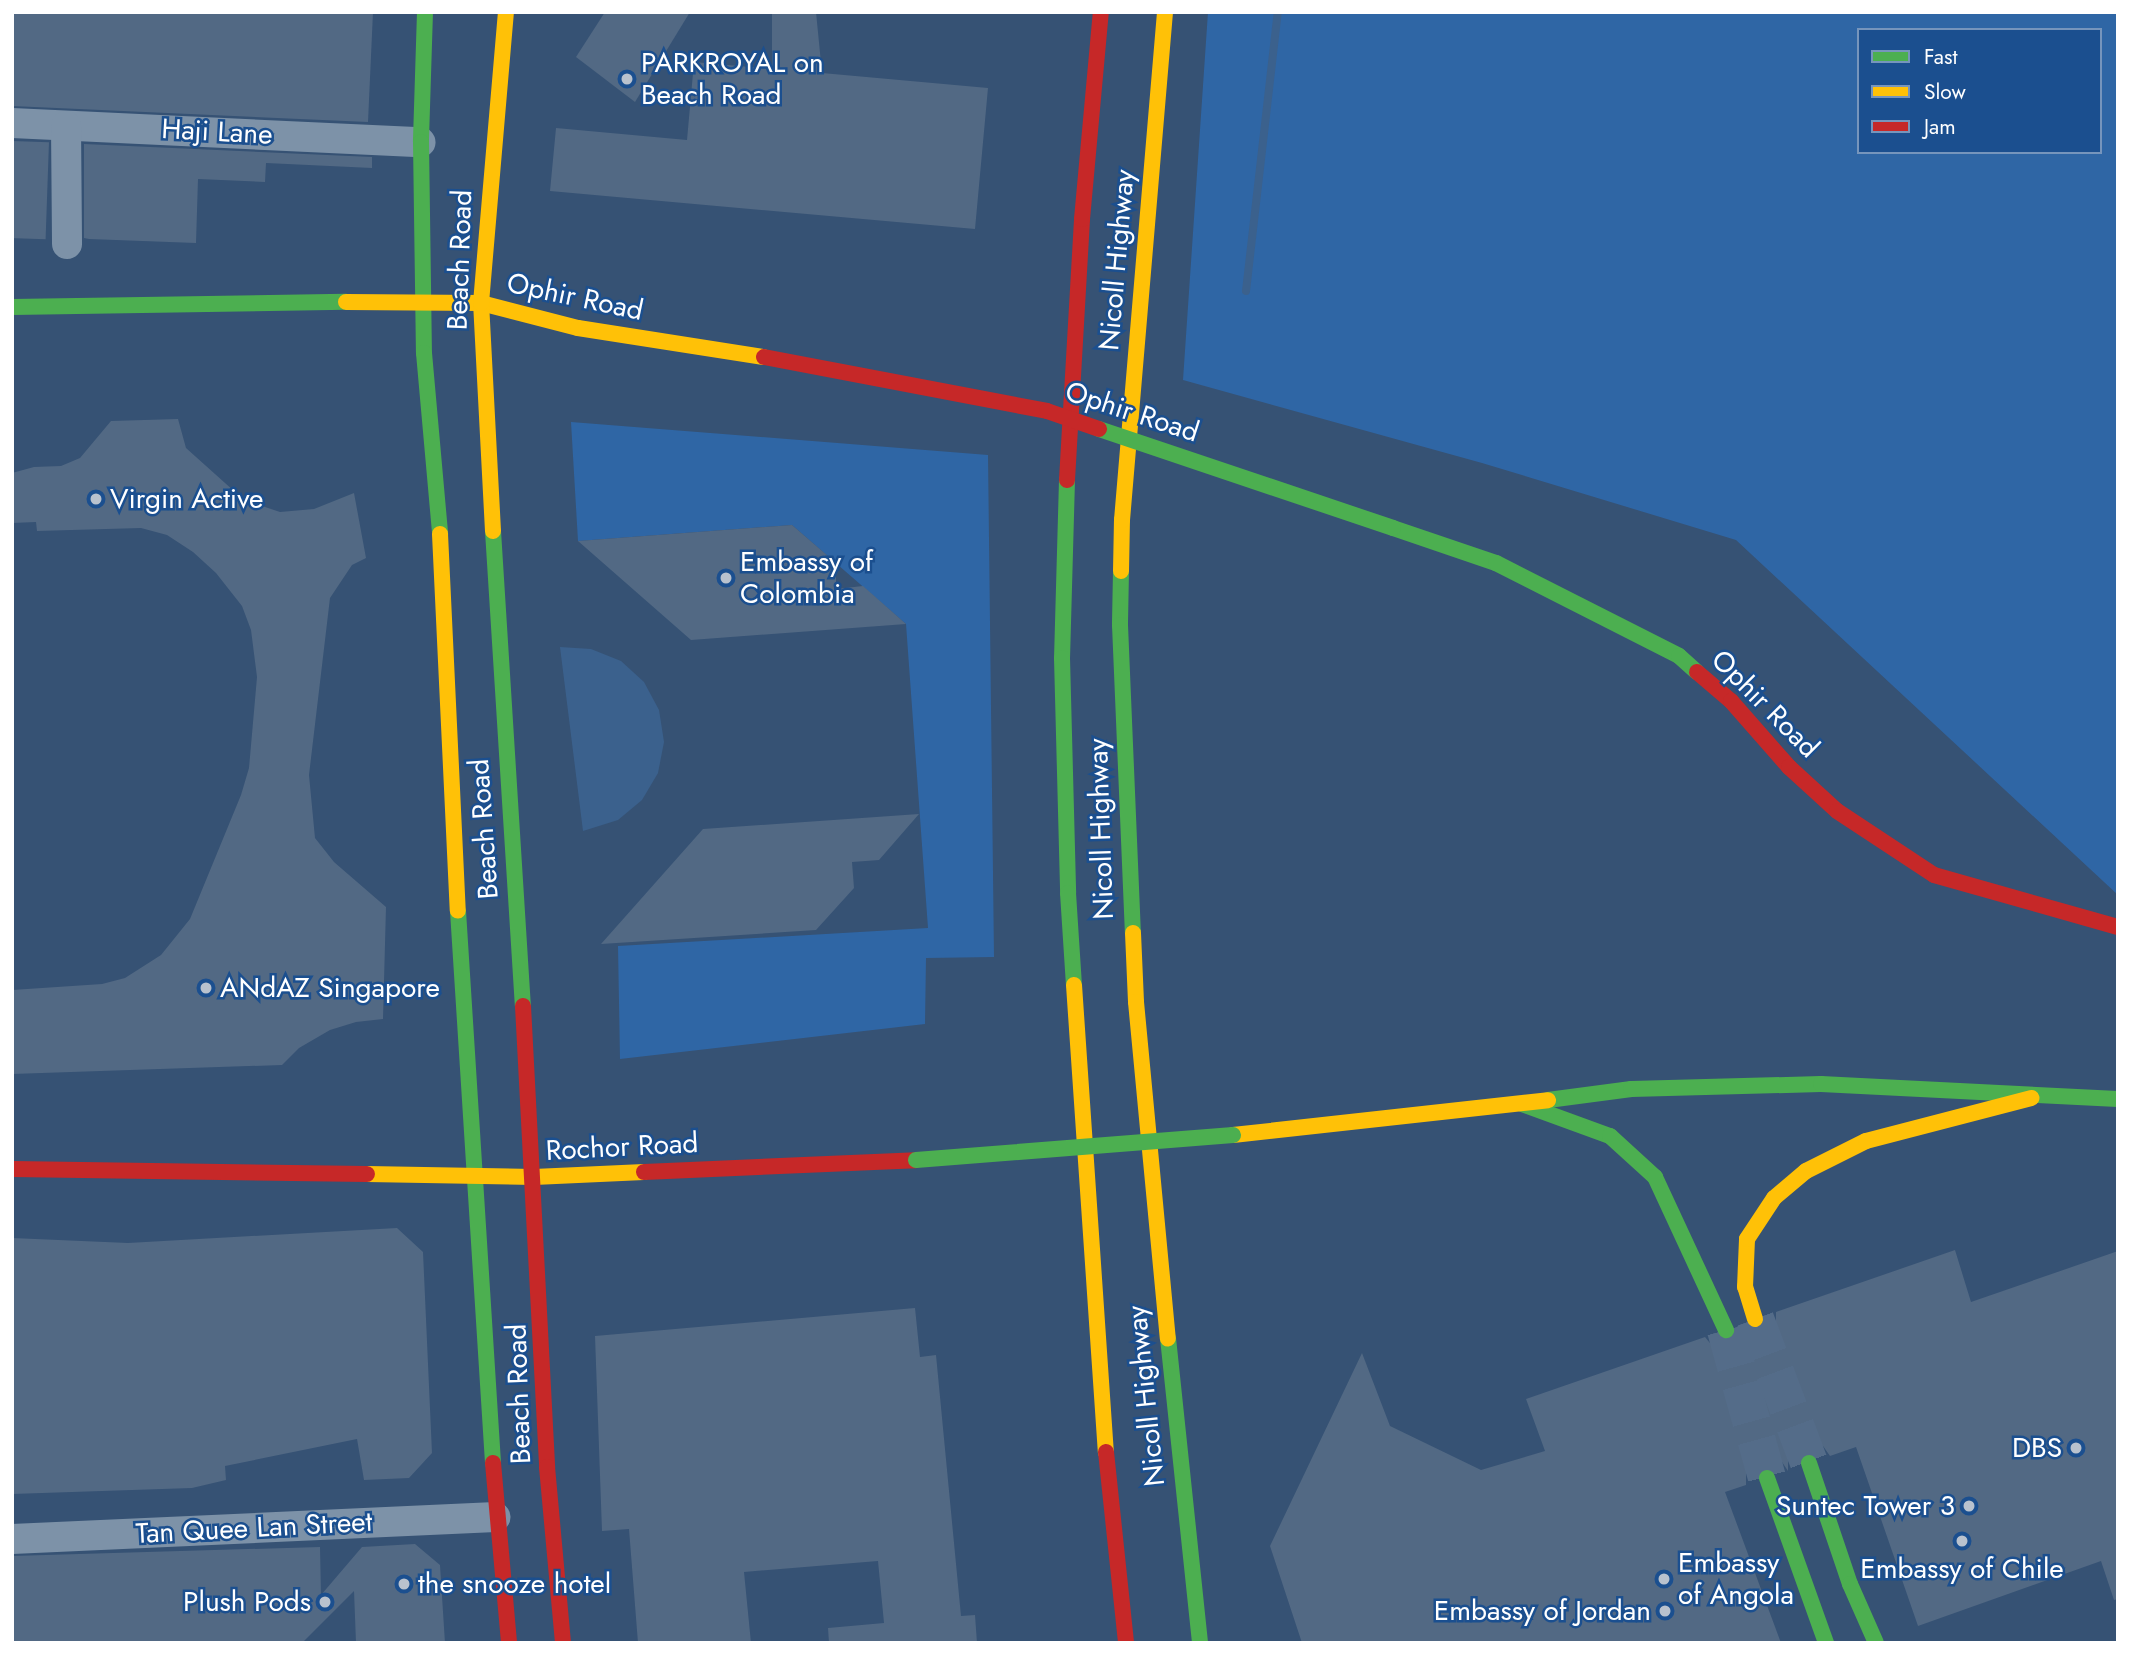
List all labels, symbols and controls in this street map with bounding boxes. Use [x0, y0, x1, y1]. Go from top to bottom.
legend [1857, 28, 2102, 154]
text: Fast [1924, 42, 1957, 72]
place label: PARKROYAL on Beach Road [641, 46, 824, 112]
marker: PARKROYAL on Beach Road [619, 71, 635, 87]
text: Slow [1924, 77, 1966, 107]
street label: Haji Lane [161, 112, 273, 152]
text: Jam [1924, 112, 1956, 142]
street label: Nicoll Highway [1092, 168, 1142, 352]
street label: Beach Road [441, 189, 479, 331]
street label: Ophir Road [504, 266, 646, 328]
street label: Ophir Road [1061, 375, 1203, 449]
place label: Virgin Active [110, 482, 263, 516]
marker: Virgin Active [88, 491, 104, 507]
place label: Embassy of Colombia [740, 545, 873, 611]
marker: Embassy of Colombia [718, 570, 734, 586]
street label: Ophir Road [1704, 643, 1826, 765]
street label: Nicoll Highway [1081, 738, 1121, 920]
street label: Beach Road [462, 758, 506, 900]
place label: ANdAZ Singapore [220, 971, 440, 1005]
marker: ANdAZ Singapore [198, 980, 214, 996]
street label: Rochor Road [545, 1126, 699, 1168]
street label: Nicoll Highway [1120, 1304, 1172, 1488]
street label: Beach Road [500, 1323, 538, 1465]
place label: DBS [2012, 1431, 2062, 1465]
marker: DBS [2068, 1440, 2084, 1456]
place label: Suntec Tower 3 [1776, 1489, 1955, 1523]
marker: Suntec Tower 3 [1961, 1498, 1977, 1514]
street label: Tan Quee Lan Street [135, 1505, 373, 1551]
marker: Embassy of Chile [1954, 1533, 1970, 1549]
place label: Embassy of Angola [1678, 1546, 1794, 1612]
place label: Embassy of Chile [1860, 1552, 2064, 1586]
place label: the snooze hotel [418, 1567, 611, 1601]
marker: Embassy of Angola [1656, 1571, 1672, 1587]
marker: the snooze hotel [396, 1576, 412, 1592]
place label: Plush Pods [183, 1585, 311, 1619]
marker: Plush Pods [317, 1594, 333, 1610]
place label: Embassy of Jordan [1434, 1594, 1651, 1628]
marker: Embassy of Jordan [1657, 1603, 1673, 1619]

